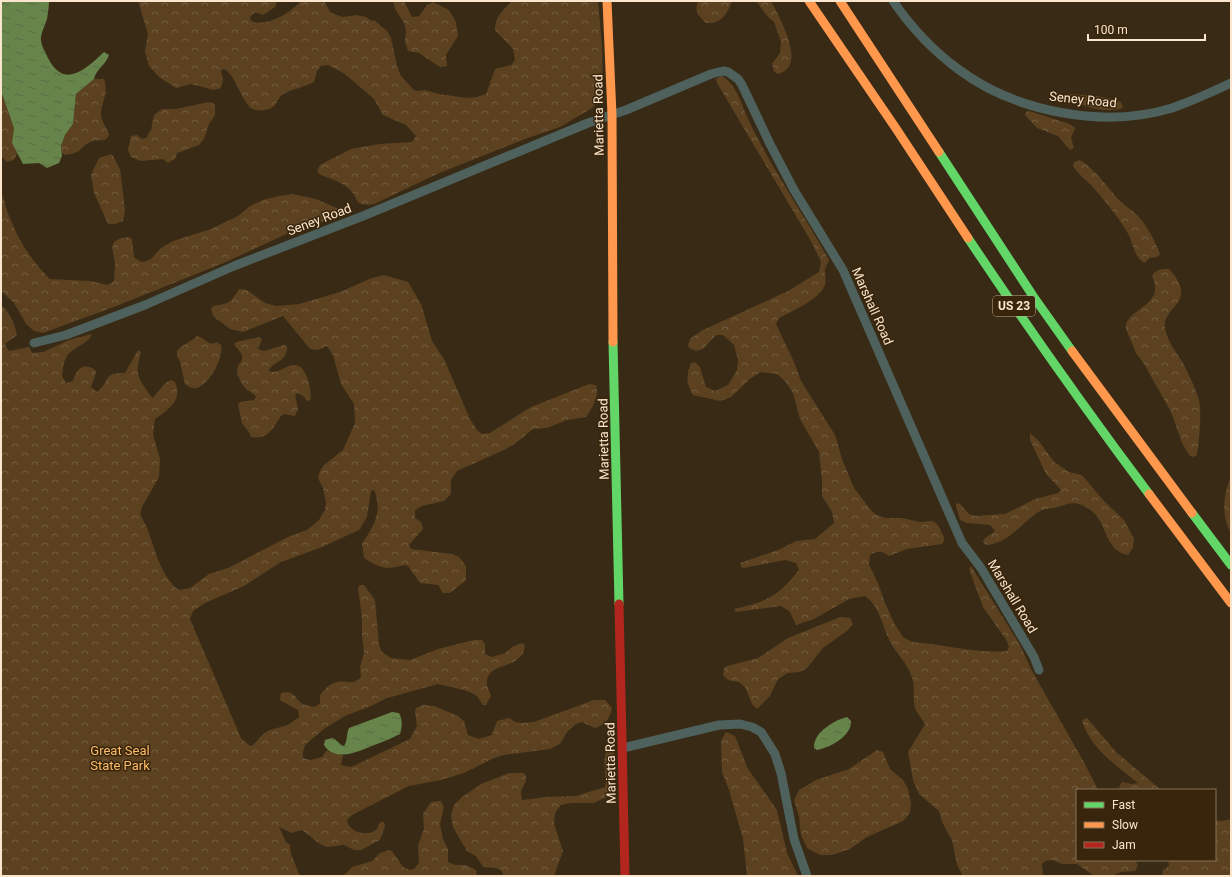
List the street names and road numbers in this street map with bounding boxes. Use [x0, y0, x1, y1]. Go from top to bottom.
street label: Marietta Road [590, 74, 607, 156]
street label: Seney Road [1048, 88, 1117, 111]
street label: Seney Road [285, 200, 354, 239]
street label: Marshall Road [849, 265, 896, 347]
road number: US 23 [993, 296, 1035, 316]
street label: Marietta Road [595, 398, 612, 480]
street label: Marshall Road [985, 557, 1040, 636]
street label: Marietta Road [602, 722, 619, 804]

